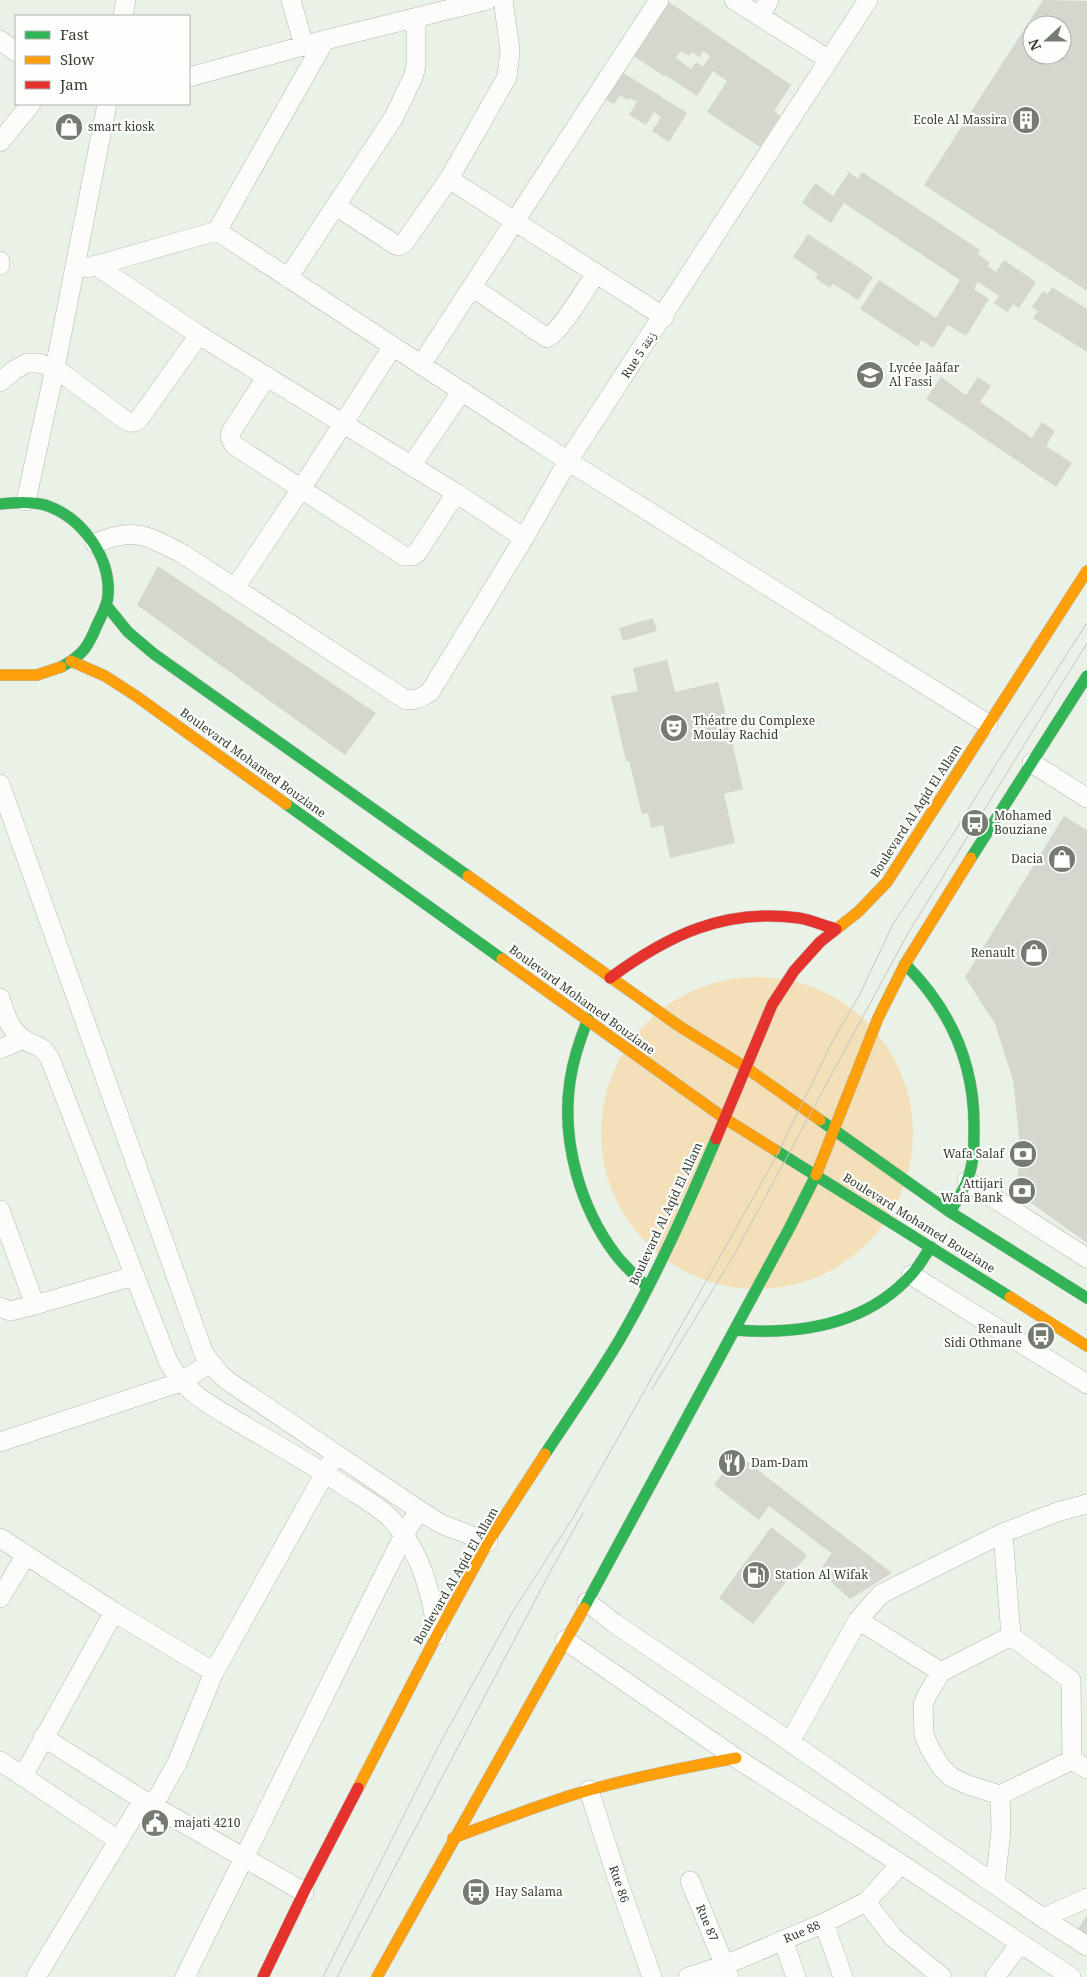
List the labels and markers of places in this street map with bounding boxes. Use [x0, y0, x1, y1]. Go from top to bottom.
building icon: Ecole Al Massira [1011, 105, 1041, 135]
place label: Ecole Al Massira [913, 111, 1007, 128]
shop icon: smart kiosk [54, 112, 84, 142]
place label: smart kiosk [88, 118, 156, 135]
place label: Lycée Jaâfar Al Fassi [889, 359, 960, 390]
school or university icon: Lycée Jaâfar Al Fassi [855, 360, 885, 390]
place label: Théatre du Complexe Moulay Rachid [693, 712, 815, 743]
theatre icon: Théatre du Complexe Moulay Rachid [659, 713, 689, 743]
place label: Mohamed Bouziane [994, 807, 1052, 838]
bus stop icon: Mohamed Bouziane [960, 808, 990, 838]
shop icon: Dacia [1047, 844, 1077, 874]
place label: Dacia [1011, 850, 1043, 867]
shop icon: Renault [1019, 938, 1049, 968]
place label: Renault [971, 944, 1015, 961]
bank icon: Wafa Salaf [1008, 1139, 1038, 1169]
place label: Wafa Salaf [943, 1145, 1006, 1162]
place label: Attijari Wafa Bank [941, 1175, 1004, 1206]
bank icon: Attijari Wafa Bank [1007, 1176, 1037, 1206]
place label: Renault Sidi Othmane [944, 1320, 1022, 1351]
bus stop icon: Renault Sidi Othmane [1026, 1321, 1056, 1351]
restaurant icon: Dam-Dam [717, 1448, 747, 1478]
place label: Dam-Dam [751, 1454, 808, 1471]
fuel station icon: Station Al Wifak [741, 1560, 771, 1590]
place label: Station Al Wifak [775, 1566, 869, 1583]
public building icon: majati 4210 [140, 1808, 170, 1838]
place label: majati 4210 [174, 1814, 241, 1831]
bus stop icon: Hay Salama [461, 1877, 491, 1907]
place label: Hay Salama [495, 1883, 563, 1900]

